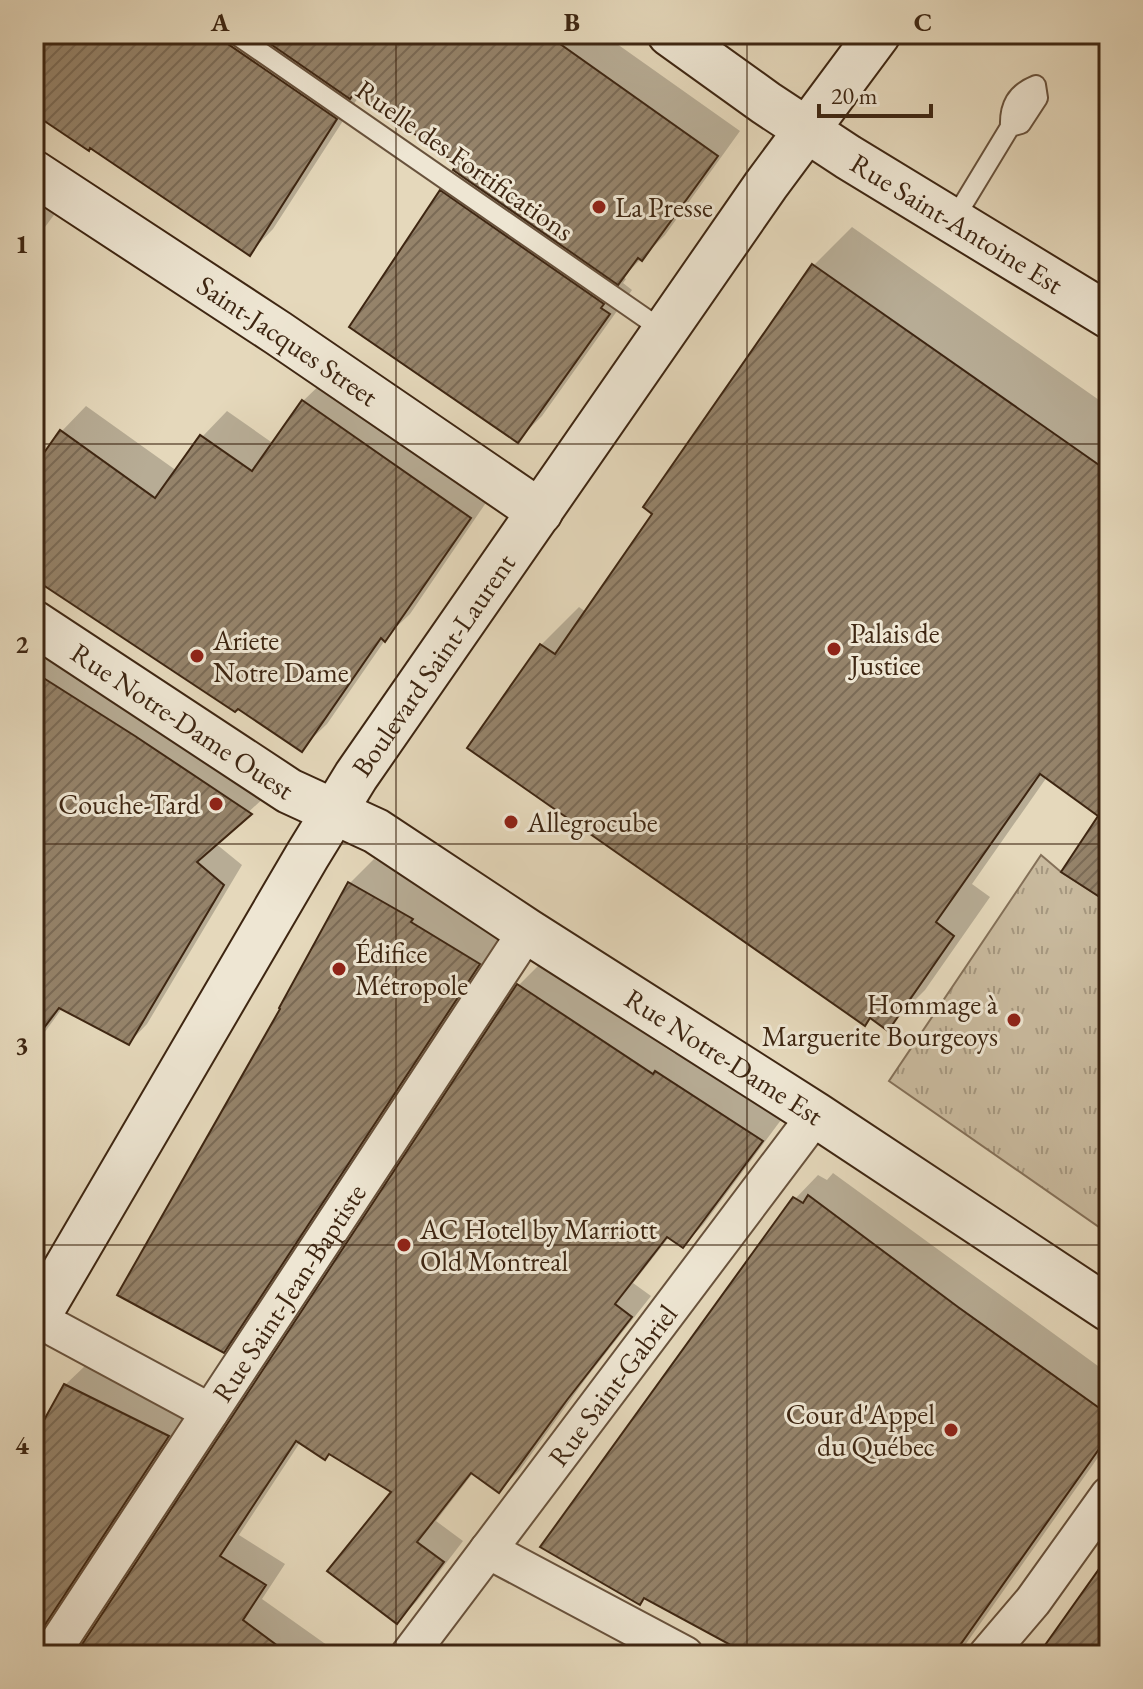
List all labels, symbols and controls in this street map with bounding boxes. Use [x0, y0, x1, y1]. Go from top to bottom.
text: A [210, 5, 230, 39]
text: B [564, 5, 580, 39]
text: C [914, 5, 932, 39]
scale bar [819, 68, 931, 118]
street label: Ruelle des Fortifications [349, 71, 581, 249]
text: 20 m [831, 80, 878, 111]
street label: Rue Saint-Antoine Est [844, 145, 1070, 302]
place label: La Presse [615, 189, 713, 225]
marker: La Presse [590, 198, 608, 216]
text: 1 [15, 227, 29, 261]
street label: Saint-Jacques Street [190, 267, 385, 414]
street label: Boulevard Saint-Laurent [343, 546, 523, 783]
place label: Palais de Justice [848, 615, 940, 683]
place label: Ariete Notre Dame [212, 622, 349, 690]
text: 2 [15, 627, 29, 661]
street label: Rue Notre-Dame Ouest [64, 634, 301, 807]
marker: Palais de Justice [825, 640, 843, 658]
marker: Ariete Notre Dame [188, 647, 206, 665]
place label: Couche-Tard [58, 786, 201, 822]
marker: Couche-Tard [207, 795, 225, 813]
place label: Allegrocube [526, 804, 658, 840]
marker: Allegrocube [502, 813, 520, 831]
place label: Édifice Métropole [355, 935, 468, 1003]
marker: Édifice Métropole [330, 960, 348, 978]
street label: Rue Notre-Dame Est [618, 980, 831, 1133]
place label: Hommage à Marguerite Bourgeoys [762, 986, 999, 1054]
marker: Hommage à Marguerite Bourgeoys [1005, 1011, 1023, 1029]
text: 3 [15, 1028, 29, 1062]
street label: Rue Saint-Jean-Baptiste [204, 1176, 374, 1409]
place label: AC Hotel by Marriott Old Montreal [419, 1211, 657, 1279]
marker: AC Hotel by Marriott Old Montreal [395, 1236, 413, 1254]
street label: Rue Saint-Gabriel [540, 1297, 685, 1473]
place label: Cour d'Appel du Québec [786, 1396, 935, 1464]
marker: Cour d'Appel du Québec [942, 1421, 960, 1439]
text: 4 [15, 1428, 29, 1462]

